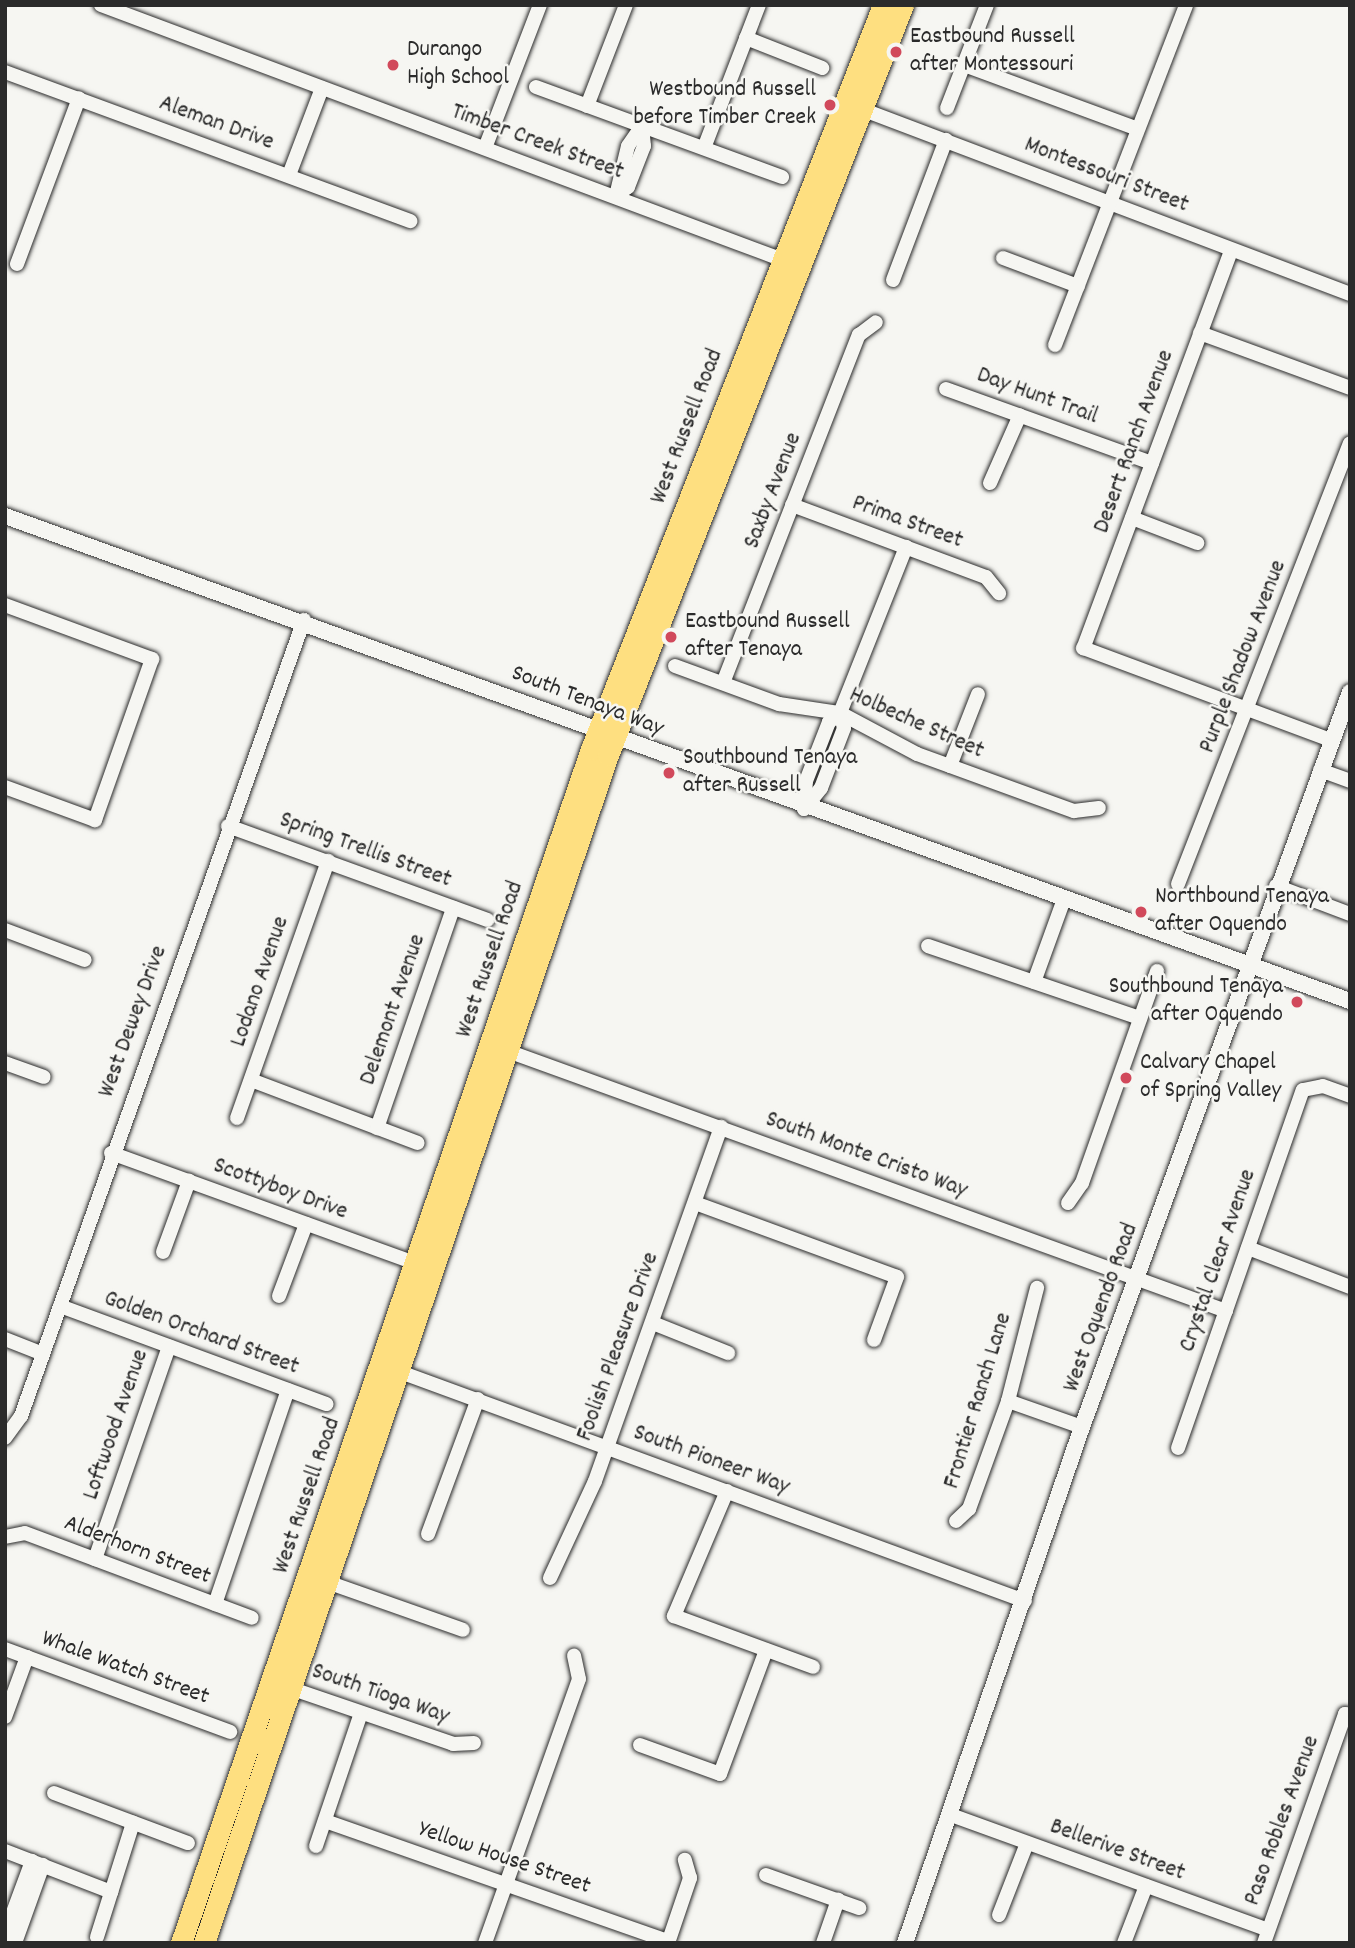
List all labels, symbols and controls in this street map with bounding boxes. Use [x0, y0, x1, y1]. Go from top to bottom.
place label: Eastbound Russell after Montessouri [910, 24, 1075, 80]
place label: Durango High School [407, 37, 509, 93]
marker: Eastbound Russell after Montessouri [888, 44, 904, 60]
marker: Durango High School [385, 57, 401, 73]
place label: Westbound Russell before Timber Creek [633, 77, 816, 133]
street label: Aleman Drive [155, 90, 277, 158]
marker: Westbound Russell before Timber Creek [822, 97, 838, 113]
street label: Timber Creek Street [447, 98, 627, 188]
street label: Montessouri Street [1020, 131, 1192, 221]
street label: West Russell Road [645, 346, 731, 508]
street label: Desert Ranch Avenue [1089, 347, 1181, 537]
street label: Day Hunt Trail [973, 362, 1101, 432]
street label: Saxby Avenue [739, 429, 809, 553]
street label: Prima Street [848, 490, 966, 556]
street label: Purple Shadow Avenue [1194, 556, 1294, 758]
place label: Eastbound Russell after Tenaya [685, 609, 850, 665]
marker: Eastbound Russell after Tenaya [663, 629, 679, 645]
street label: South Tenaya Way [507, 660, 667, 744]
street label: Holbeche Street [844, 681, 988, 767]
place label: Southbound Tenaya after Russell [683, 745, 857, 801]
marker: Southbound Tenaya after Russell [661, 765, 677, 781]
street label: Spring Trellis Street [275, 807, 455, 895]
street label: West Russell Road [451, 878, 531, 1042]
place label: Northbound Tenaya after Oquendo [1155, 884, 1329, 940]
marker: Northbound Tenaya after Oquendo [1133, 904, 1149, 920]
street label: Lodano Avenue [225, 913, 297, 1051]
street label: Delemont Avenue [355, 931, 433, 1089]
street label: West Dewey Drive [93, 942, 175, 1102]
place label: Southbound Tenaya after Oquendo [1109, 974, 1283, 1030]
marker: Southbound Tenaya after Oquendo [1289, 994, 1305, 1010]
place label: Calvary Chapel of Spring Valley [1140, 1050, 1281, 1106]
marker: Calvary Chapel of Spring Valley [1118, 1070, 1134, 1086]
street label: South Monte Cristo Way [761, 1106, 971, 1206]
street label: Scottyboy Drive [209, 1152, 351, 1228]
street label: Crystal Clear Avenue [1174, 1166, 1264, 1356]
street label: West Oquendo Road [1058, 1220, 1146, 1396]
street label: Foolish Pleasure Drive [571, 1249, 667, 1445]
street label: Golden Orchard Street [100, 1285, 302, 1383]
street label: Frontier Ranch Lane [939, 1310, 1019, 1492]
street label: Loftwood Avenue [78, 1346, 156, 1504]
street label: West Russell Road [268, 1414, 348, 1578]
street label: South Pioneer Way [629, 1419, 793, 1503]
street label: Alderhorn Street [59, 1510, 215, 1592]
street label: Whale Watch Street [37, 1625, 213, 1713]
street label: South Tioga Way [307, 1658, 453, 1732]
street label: Paso Robles Avenue [1239, 1732, 1327, 1910]
street label: Bellerive Street [1046, 1813, 1188, 1889]
street label: Yellow House Street [414, 1816, 594, 1902]

